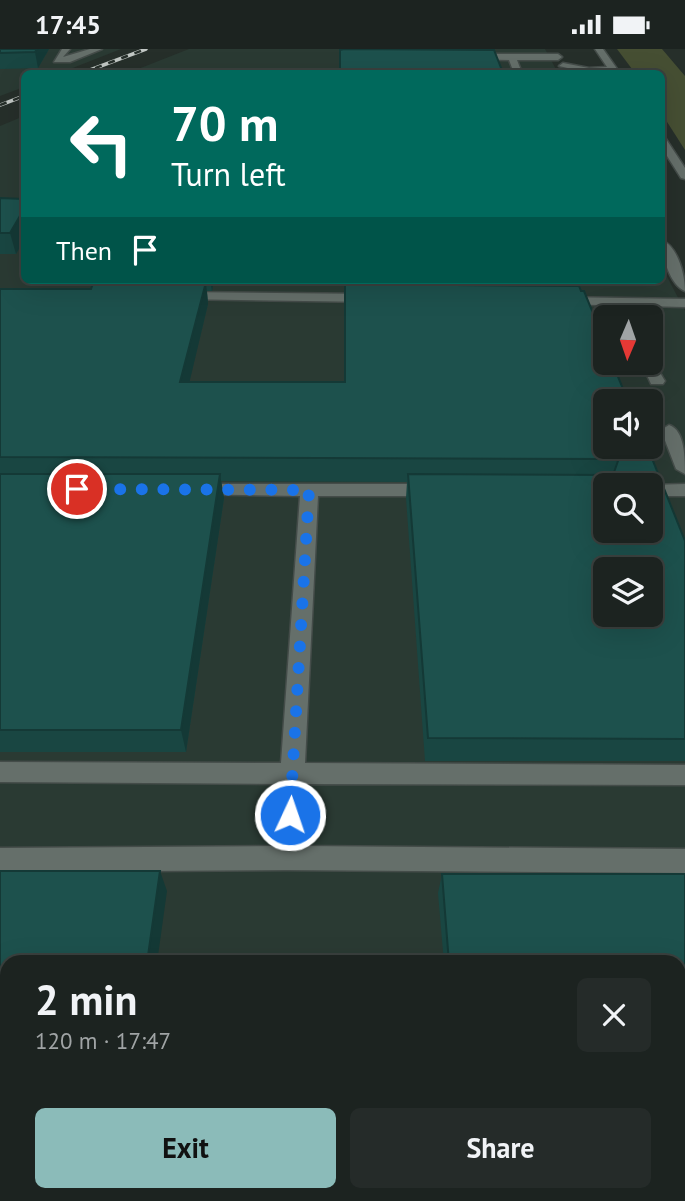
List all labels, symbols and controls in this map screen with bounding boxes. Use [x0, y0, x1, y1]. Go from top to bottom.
text: 17:45 [35, 8, 101, 41]
text: 70 m [171, 91, 278, 155]
icon: left [56, 98, 147, 189]
text: Turn left [171, 153, 286, 195]
icon: arrive [126, 231, 164, 269]
text: Then [56, 234, 112, 267]
north arrow [593, 305, 663, 375]
map controls [593, 305, 663, 627]
button: sound [593, 389, 663, 459]
pin [47, 459, 107, 519]
icon: arrive [58, 470, 96, 508]
button: search [593, 473, 663, 543]
button: layers [593, 557, 663, 627]
position arrow [253, 778, 327, 852]
text: 2 min [35, 972, 137, 1027]
button: close [577, 978, 651, 1052]
text: 120 m · 17:47 [35, 1026, 171, 1055]
button: Exit [35, 1108, 336, 1188]
button: Share [350, 1108, 651, 1188]

